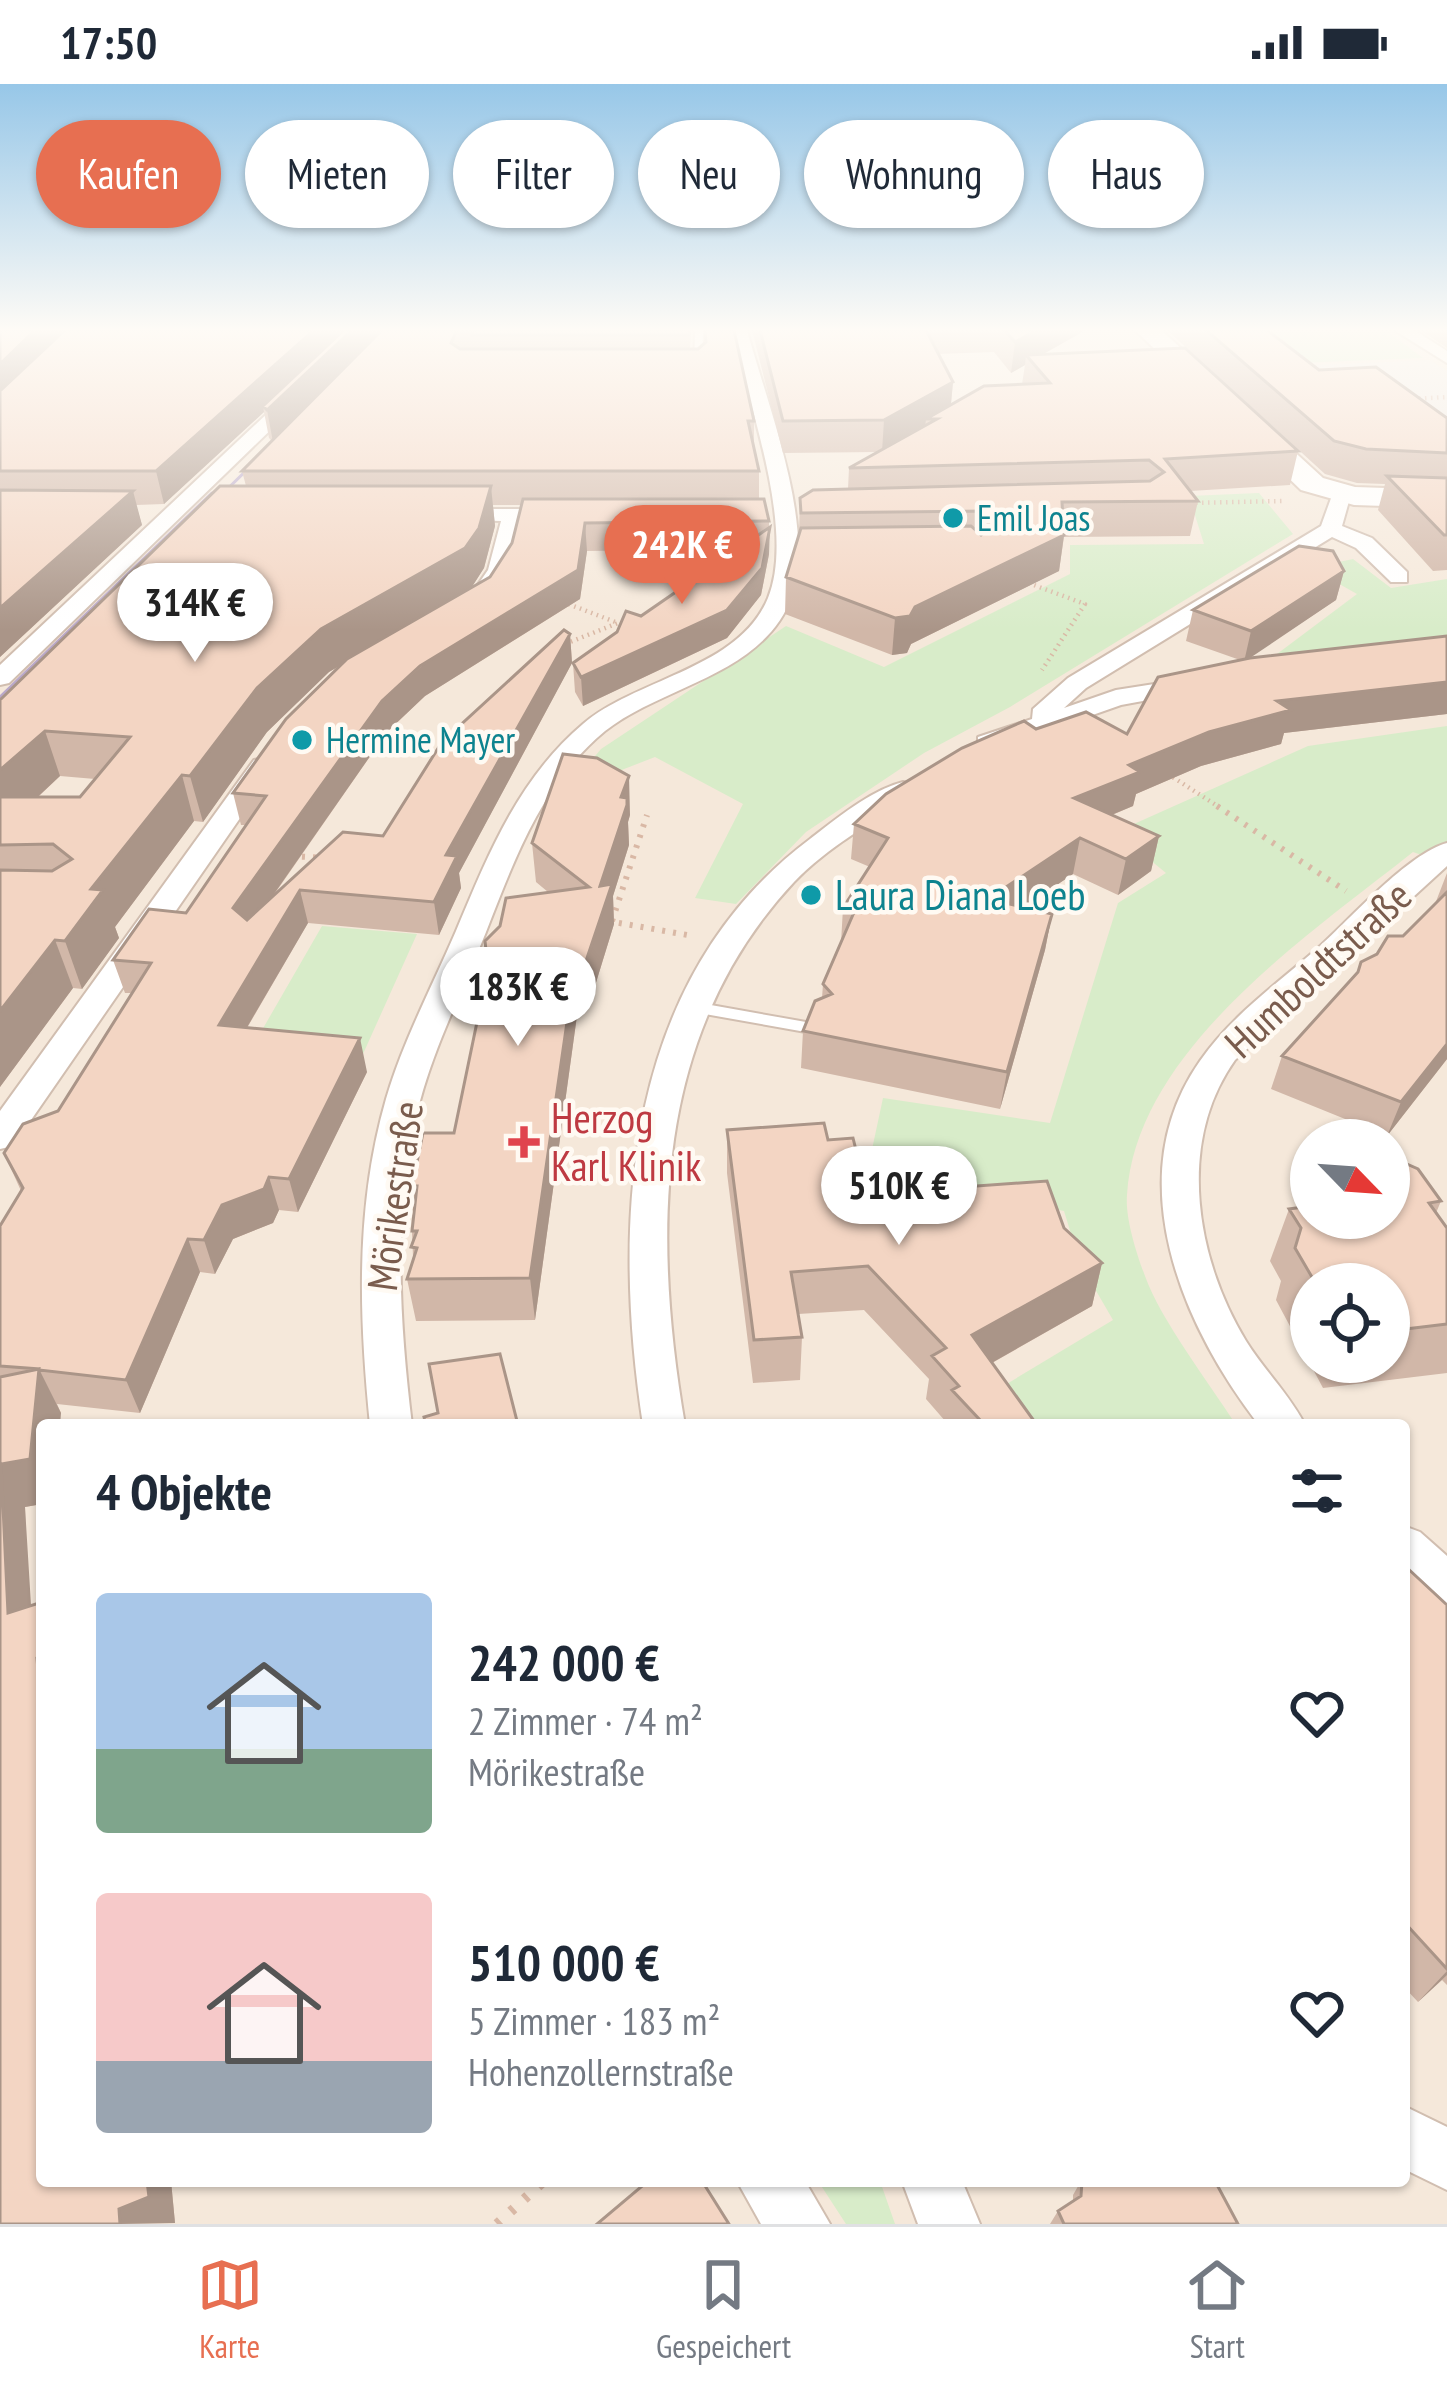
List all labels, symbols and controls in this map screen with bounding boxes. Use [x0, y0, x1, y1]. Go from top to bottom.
text: 17:50 [60, 13, 157, 71]
chip: Kaufen [36, 120, 221, 228]
chip: Mieten [245, 120, 429, 228]
chip: Filter [453, 120, 614, 228]
chip: Neu [638, 120, 780, 228]
chip: Wohnung [804, 120, 1024, 228]
chip: Haus [1048, 120, 1204, 228]
place label: Emil Joas [977, 494, 1091, 541]
pin: 242K € [584, 505, 780, 607]
marker: Emil Joas [940, 505, 966, 531]
text: 242K € [631, 518, 733, 569]
pin: 314K € [97, 563, 293, 665]
text: 314K € [144, 576, 246, 627]
place label: Hermine Mayer [326, 716, 515, 763]
marker: Hermine Mayer [289, 727, 315, 753]
place label: Laura Diana Loeb [835, 867, 1086, 922]
street label: Humboldtstraße [1213, 868, 1423, 1069]
marker: Laura Diana Loeb [798, 882, 824, 908]
pin: 183K € [420, 947, 616, 1049]
text: 183K € [467, 960, 569, 1011]
place label: Herzog Karl Klinik [551, 1090, 701, 1193]
street label: Mörikestraße [354, 1098, 435, 1294]
north arrow [1290, 1119, 1410, 1239]
map controls [1290, 1119, 1410, 1383]
marker: Herzog Karl Klinik [508, 1126, 540, 1158]
pin: 510K € [801, 1146, 997, 1248]
text: 510K € [848, 1159, 950, 1210]
button: locate [1290, 1263, 1410, 1383]
text: 4 Objekte [96, 1458, 272, 1524]
icon: filters [1284, 1458, 1350, 1524]
text: 242 000 € [468, 1629, 660, 1695]
icon: home [192, 1641, 336, 1785]
icon: heart [1284, 1680, 1350, 1746]
text: 2 Zimmer · 74 m² [468, 1695, 703, 1746]
text: Mörikestraße [468, 1746, 645, 1797]
text: 510 000 € [468, 1929, 660, 1995]
icon: home [192, 1941, 336, 2085]
icon: heart [1284, 1980, 1350, 2046]
text: 5 Zimmer · 183 m² [468, 1995, 720, 2046]
text: Hohenzollernstraße [468, 2046, 734, 2097]
tab: Karte [197, 2252, 263, 2367]
tab: Gespeichert [656, 2252, 791, 2367]
tab: Start [1184, 2252, 1250, 2367]

